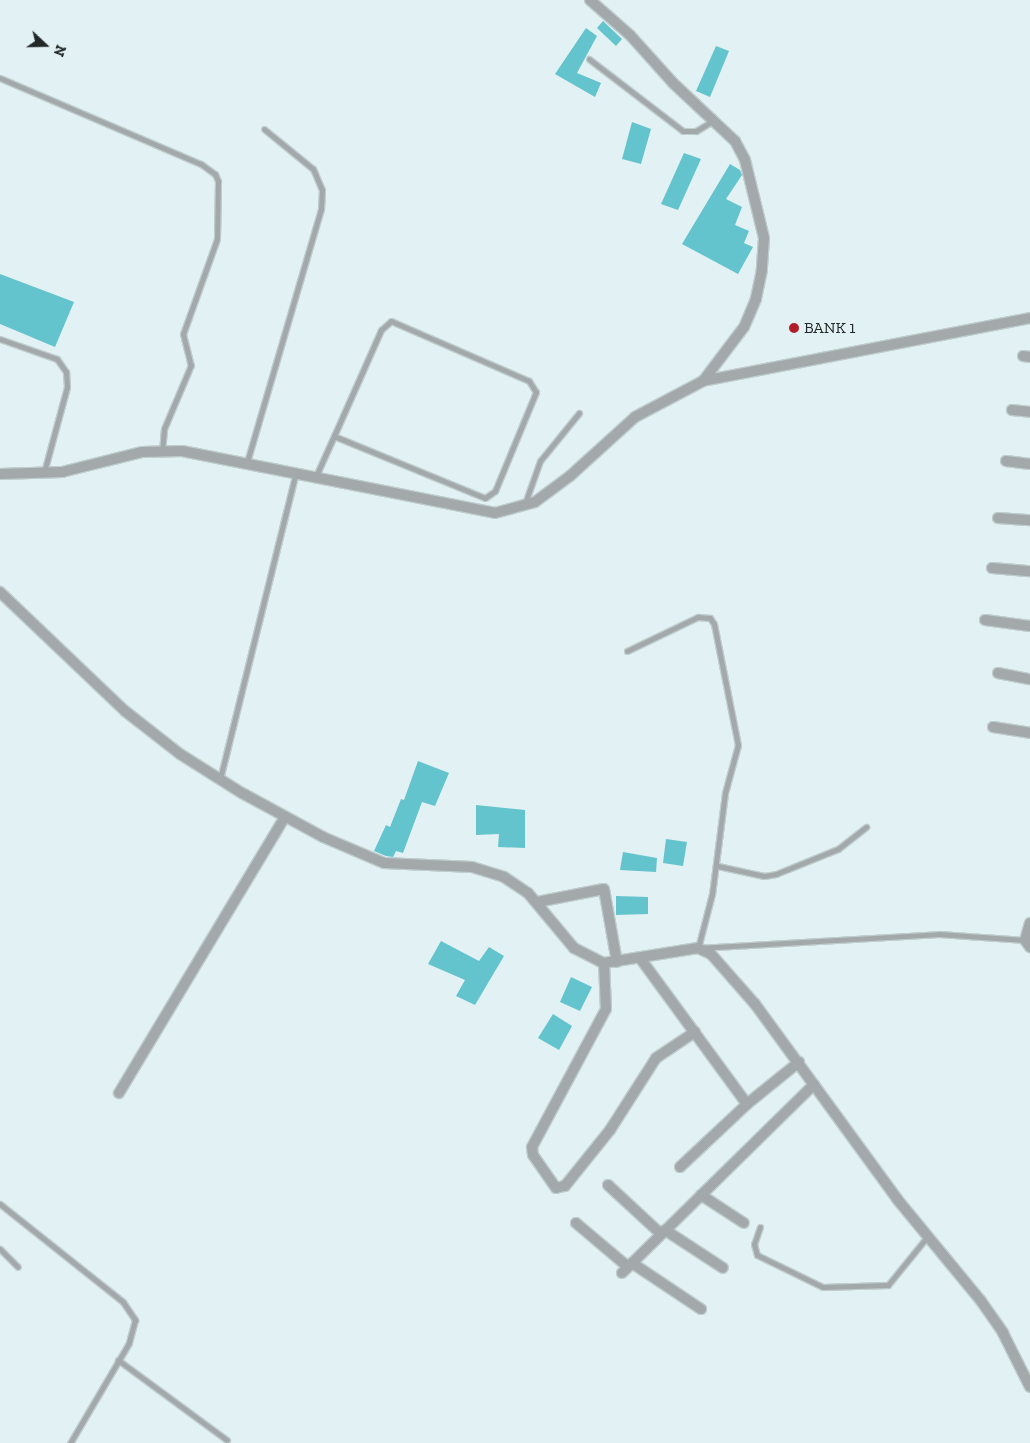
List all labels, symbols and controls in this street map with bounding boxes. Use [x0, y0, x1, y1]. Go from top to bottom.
north arrow [20, 20, 70, 70]
text: N [50, 43, 69, 59]
place label: BANK 1 [804, 318, 856, 338]
marker: BANK 1 [788, 322, 800, 334]

